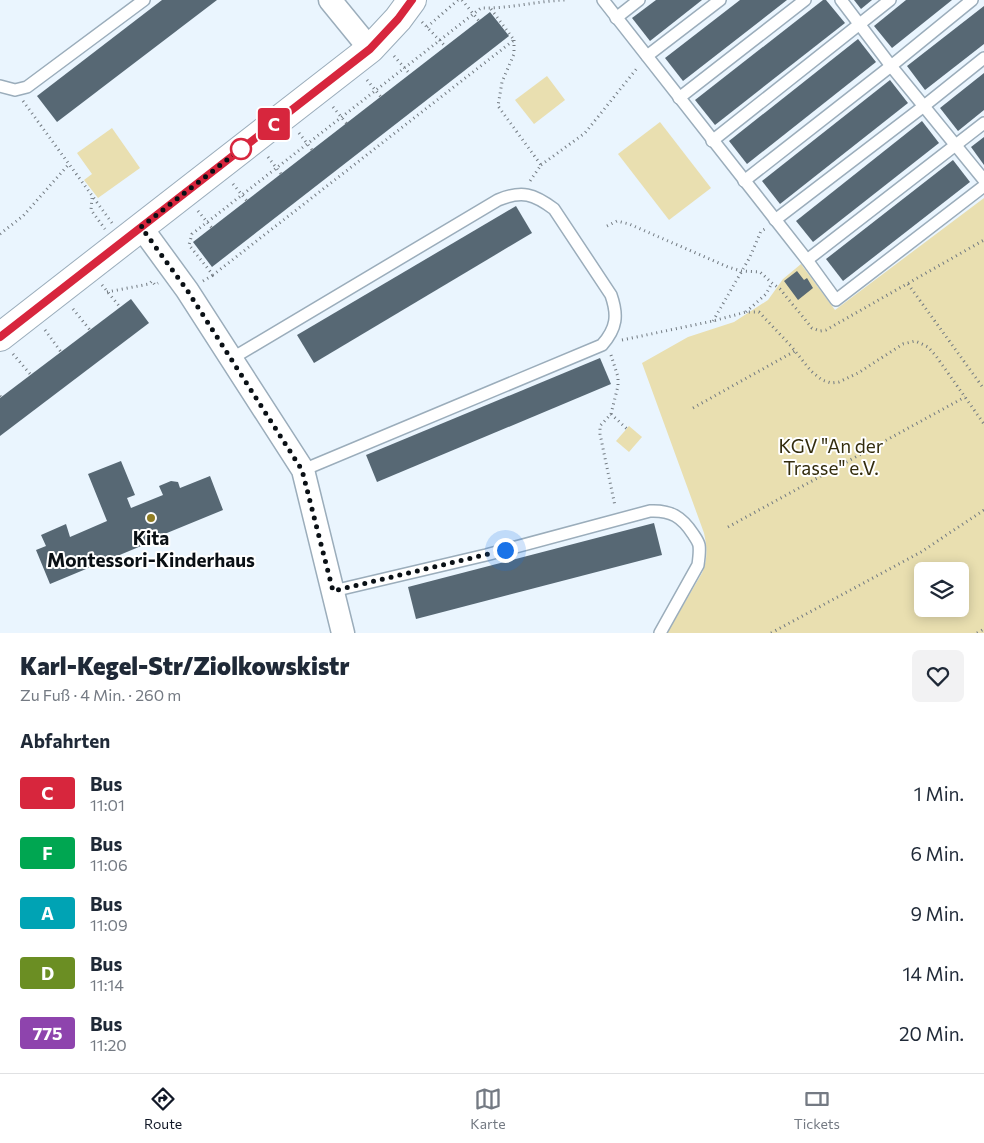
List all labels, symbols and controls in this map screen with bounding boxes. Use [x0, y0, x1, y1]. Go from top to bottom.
line badge: C [258, 108, 290, 140]
text: C [268, 113, 280, 135]
unlabelled marker [230, 138, 252, 160]
park label: KGV "An der Trasse" e.V. [779, 434, 884, 479]
marker: Kita Montessori-Kinderhaus [145, 512, 157, 524]
place label: Kita Montessori-Kinderhaus [47, 526, 255, 571]
your location [493, 538, 518, 563]
map controls [914, 562, 969, 617]
button: layers [914, 562, 969, 617]
button: heart [912, 650, 964, 702]
text: Karl-Kegel-Str/Ziolkowskistr [20, 651, 349, 680]
text: Zu Fuß · 4 Min. · 260 m [20, 685, 181, 704]
text: Abfahrten [20, 729, 110, 752]
text: Bus [90, 772, 122, 795]
text: C [41, 782, 54, 804]
text: 1 Min. [914, 782, 964, 805]
text: 11:01 [90, 795, 125, 814]
text: Bus [90, 832, 122, 855]
text: F [42, 842, 53, 864]
text: 6 Min. [910, 842, 964, 865]
text: 11:06 [90, 855, 128, 874]
text: Bus [90, 892, 122, 915]
text: A [41, 902, 54, 924]
text: 9 Min. [910, 902, 964, 925]
text: 11:09 [90, 915, 128, 934]
text: Bus [90, 952, 122, 975]
text: D [41, 962, 54, 984]
text: 14 Min. [902, 962, 964, 985]
text: 11:14 [90, 975, 124, 994]
text: Bus [90, 1012, 122, 1035]
text: 775 [32, 1022, 63, 1044]
text: 20 Min. [899, 1022, 964, 1045]
text: 11:20 [90, 1035, 127, 1054]
tab: Route [144, 1085, 182, 1132]
tab: Karte [470, 1085, 506, 1132]
tab: Tickets [794, 1085, 840, 1132]

